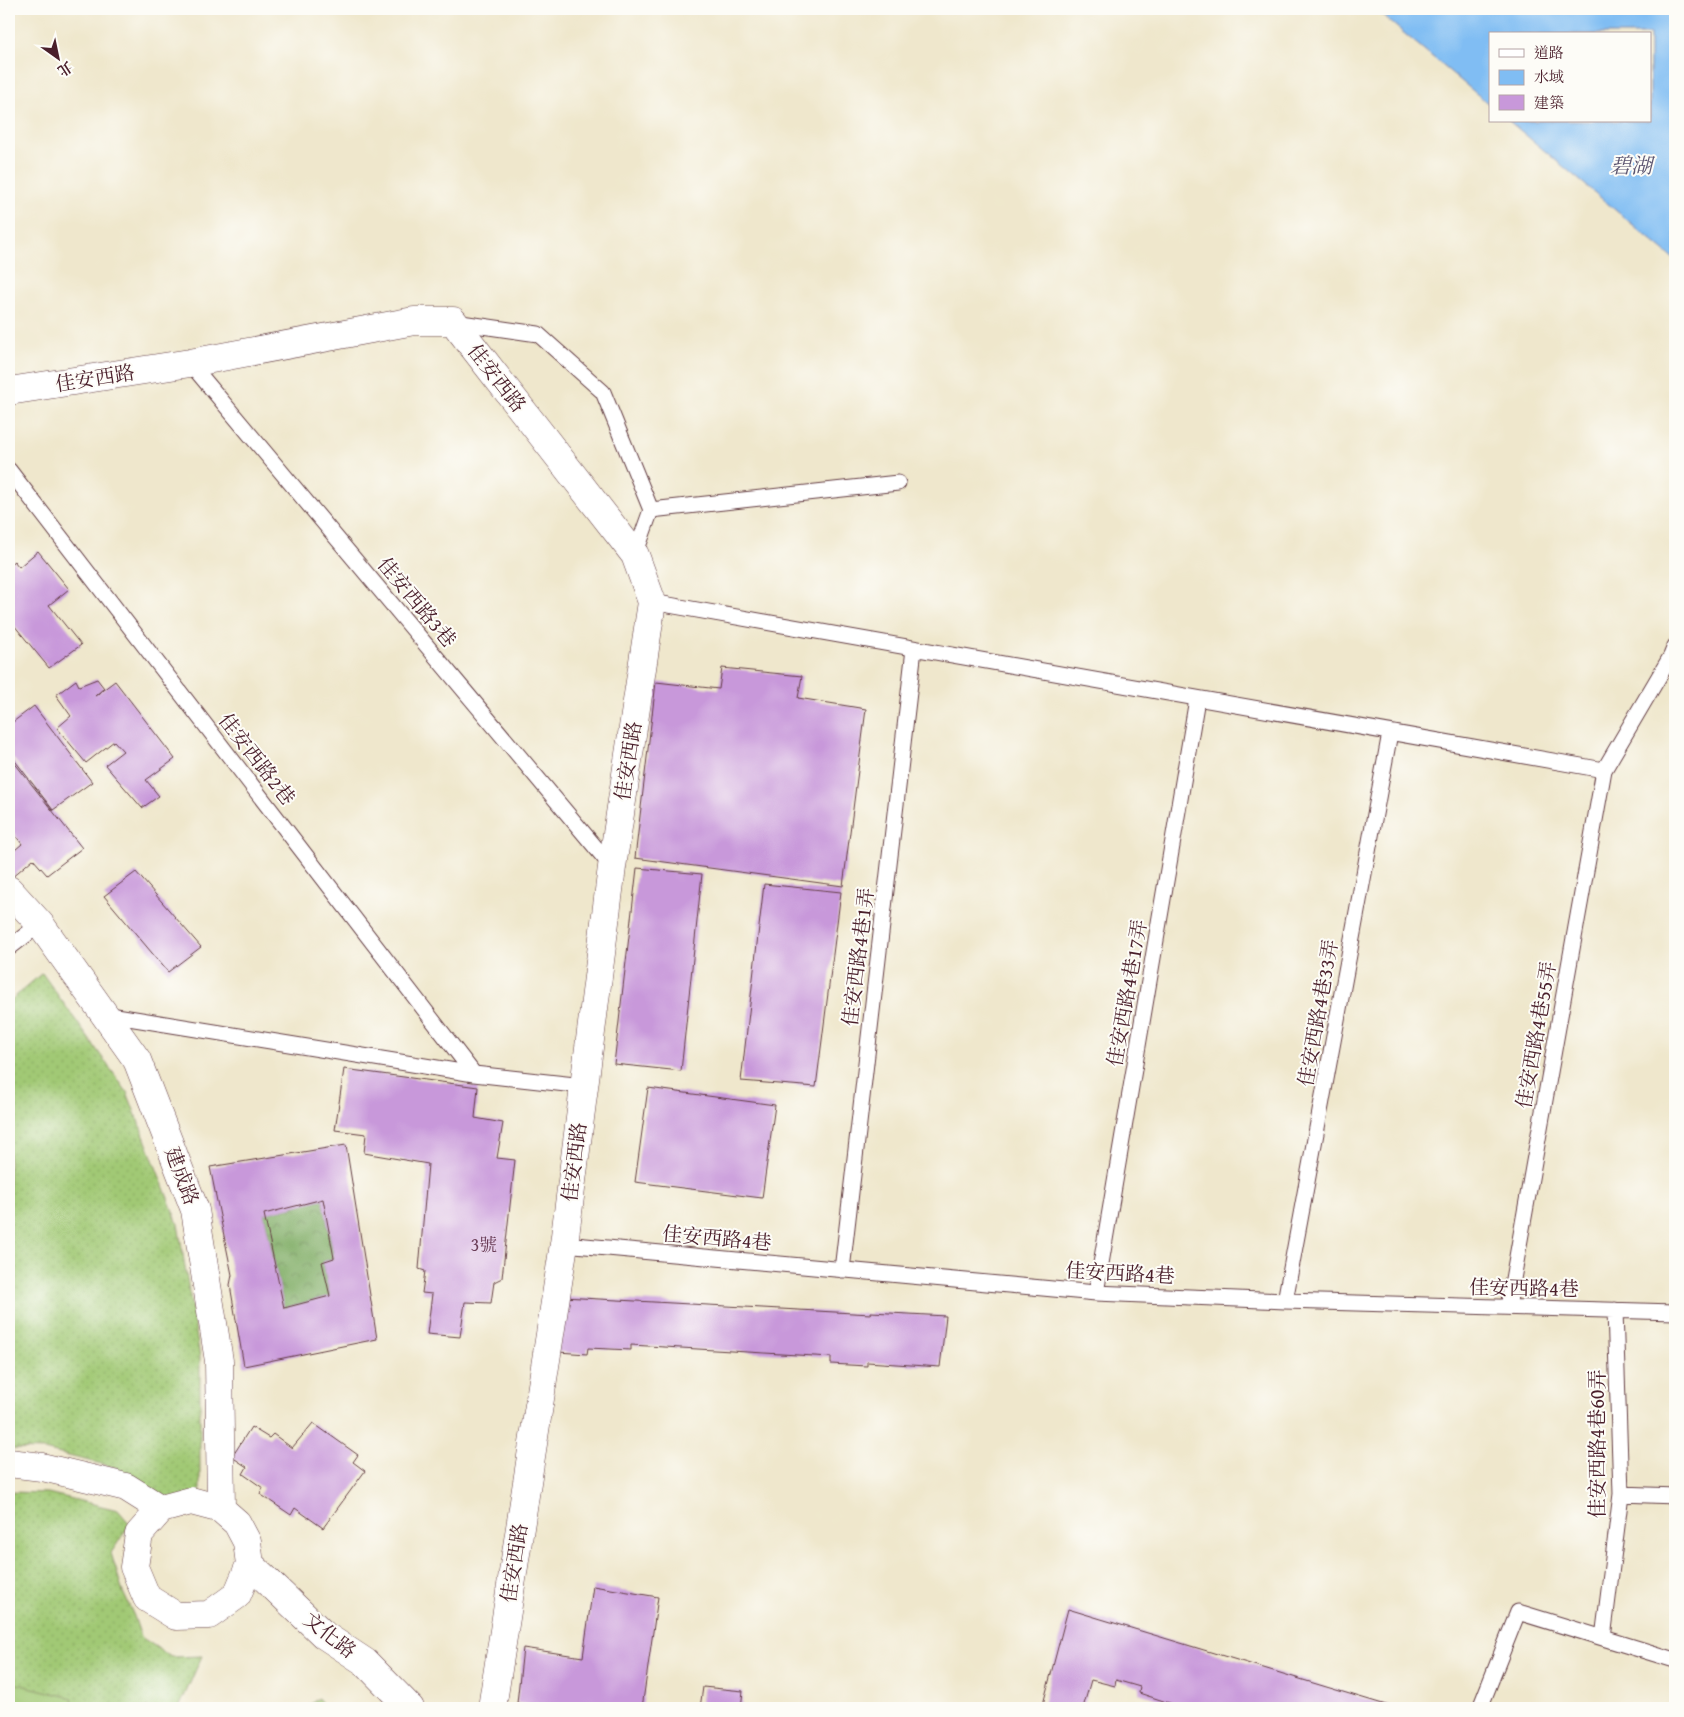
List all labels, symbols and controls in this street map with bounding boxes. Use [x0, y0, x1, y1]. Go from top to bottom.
north arrow [32, 32, 82, 82]
legend [1489, 32, 1652, 122]
text: 道路 [1534, 42, 1564, 63]
text: 北 [54, 57, 76, 81]
text: 水域 [1534, 66, 1564, 87]
text: 建築 [1534, 92, 1564, 113]
water label: 碧湖 [1610, 150, 1656, 181]
street label: 佳安西路 [461, 337, 533, 418]
street label: 佳安西路 [53, 357, 137, 398]
street label: 佳安西路3巷 [371, 550, 464, 653]
street label: 佳安西路2巷 [212, 707, 303, 811]
street label: 佳安西路 [607, 719, 648, 803]
street label: 佳安西路4巷1弄 [835, 886, 880, 1028]
street label: 佳安西路4巷17弄 [1099, 917, 1154, 1069]
street label: 佳安西路4巷33弄 [1290, 937, 1345, 1089]
street label: 佳安西路4巷55弄 [1508, 959, 1563, 1111]
street label: 佳安西路 [554, 1120, 593, 1203]
street label: 建成路 [158, 1143, 207, 1209]
street label: 佳安西路4巷 [661, 1218, 773, 1257]
house number: 3號 [471, 1231, 497, 1258]
street label: 佳安西路4巷 [1065, 1255, 1176, 1290]
street label: 佳安西路4巷 [1469, 1272, 1579, 1303]
street label: 佳安西路4巷60弄 [1582, 1370, 1611, 1518]
street label: 佳安西路 [493, 1521, 534, 1605]
street label: 文化路 [298, 1605, 363, 1665]

